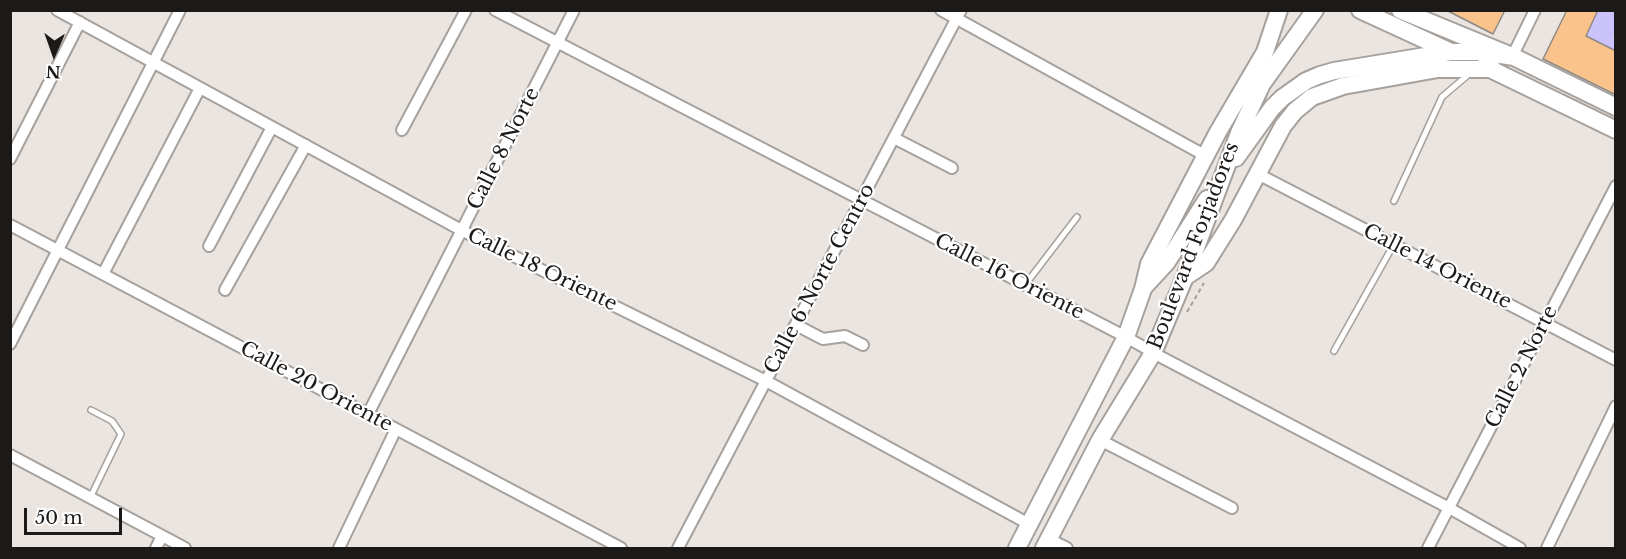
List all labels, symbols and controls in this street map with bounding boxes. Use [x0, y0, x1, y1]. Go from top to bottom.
north arrow [24, 24, 84, 84]
text: N [46, 62, 61, 82]
street label: Calle 8 Norte [463, 84, 545, 214]
street label: Boulevard Forjadores [1143, 139, 1245, 353]
street label: Calle 6 Norte Centro [760, 180, 880, 378]
street label: Calle 14 Oriente [1359, 219, 1515, 315]
street label: Calle 18 Oriente [463, 223, 621, 317]
street label: Calle 16 Oriente [930, 229, 1088, 325]
street label: Calle 2 Norte [1481, 302, 1563, 432]
street label: Calle 20 Oriente [236, 337, 396, 437]
scale bar [27, 496, 124, 534]
text: 50 m [35, 507, 83, 529]

